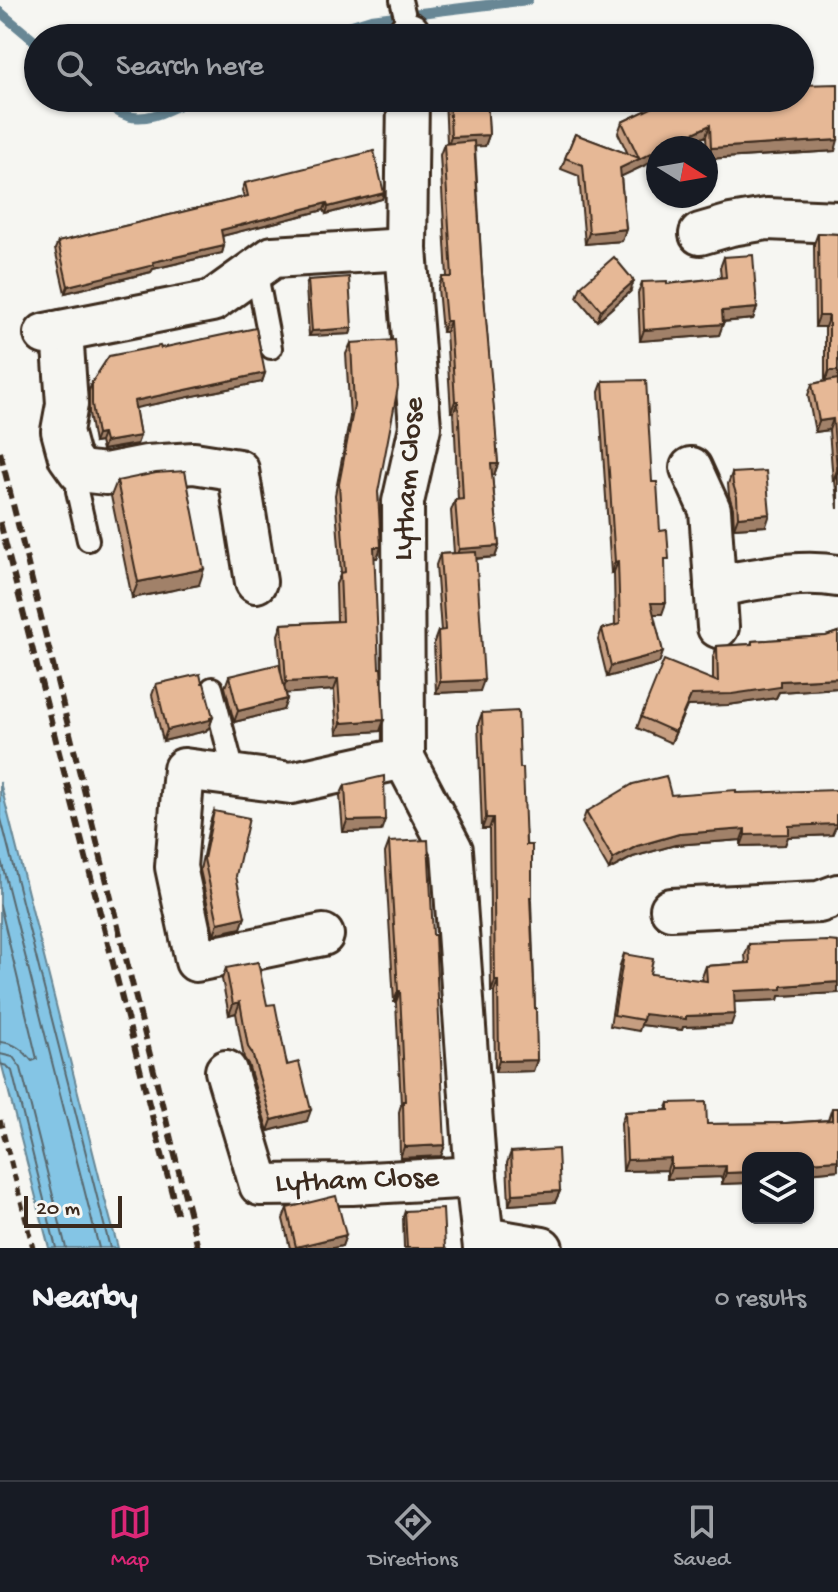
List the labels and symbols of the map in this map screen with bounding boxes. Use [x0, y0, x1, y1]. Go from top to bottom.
north arrow [646, 136, 718, 208]
street label: Lytham Close [387, 395, 433, 562]
street label: Lytham Close [274, 1162, 440, 1202]
scale bar [24, 1192, 122, 1228]

